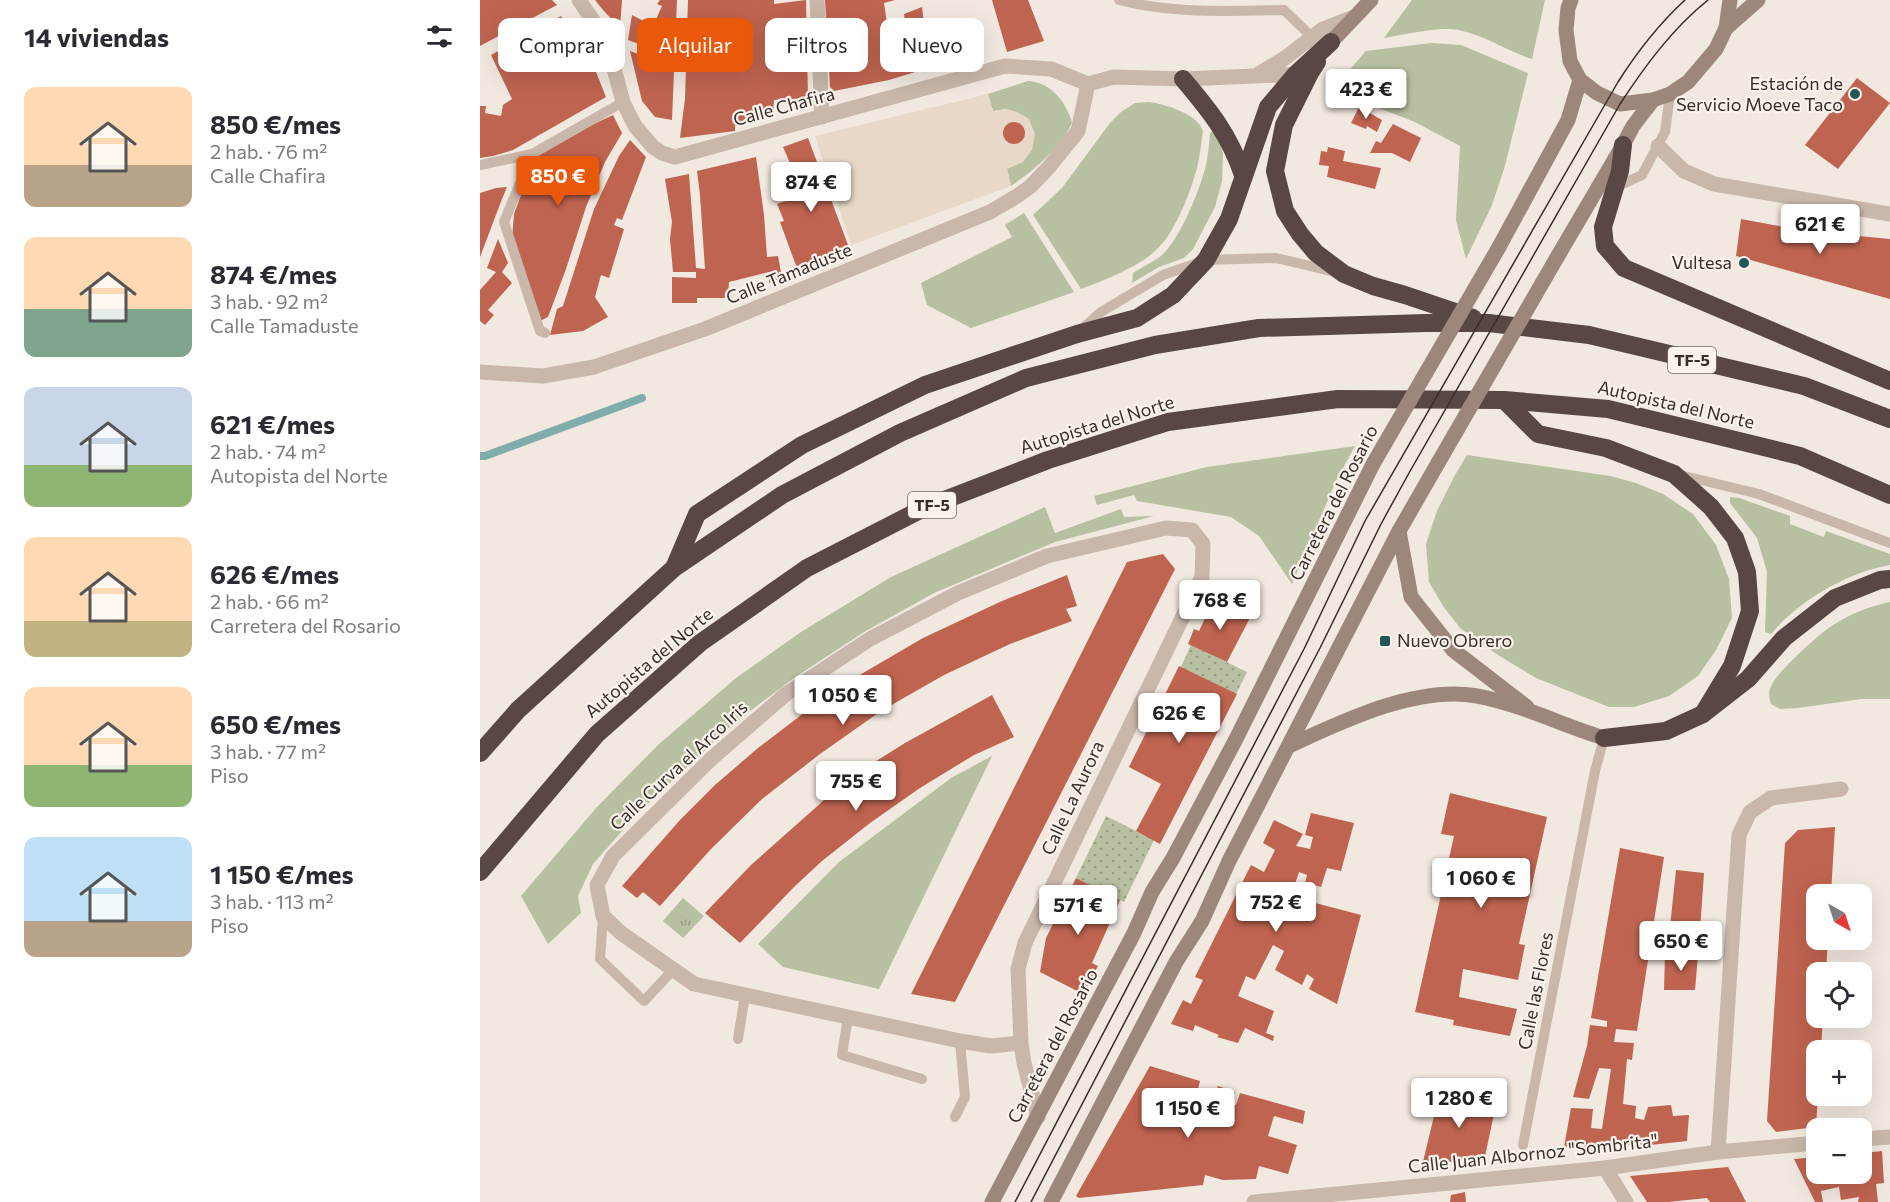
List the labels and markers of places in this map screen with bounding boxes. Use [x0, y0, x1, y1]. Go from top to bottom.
pin: 423 € [1324, 69, 1408, 120]
place label: Estación de Servicio Moeve Taco [1676, 72, 1843, 115]
marker: Estación de Servicio Moeve Taco [1848, 87, 1862, 101]
pin: 850 € [516, 156, 600, 207]
pin: 874 € [769, 162, 853, 213]
pin: 621 € [1778, 204, 1862, 255]
place label: Vultesa [1672, 251, 1732, 273]
marker: Vultesa [1737, 256, 1751, 270]
pin: 768 € [1178, 580, 1262, 631]
place label: Nuevo Obrero [1397, 629, 1512, 651]
marker: Nuevo Obrero [1378, 634, 1392, 648]
pin: 1 050 € [788, 675, 898, 726]
pin: 626 € [1137, 693, 1221, 744]
pin: 755 € [814, 761, 898, 812]
pin: 1 060 € [1426, 858, 1536, 909]
pin: 752 € [1234, 882, 1318, 933]
pin: 571 € [1036, 885, 1120, 936]
pin: 650 € [1639, 921, 1723, 972]
pin: 1 280 € [1404, 1078, 1514, 1129]
pin: 1 150 € [1133, 1088, 1243, 1139]

